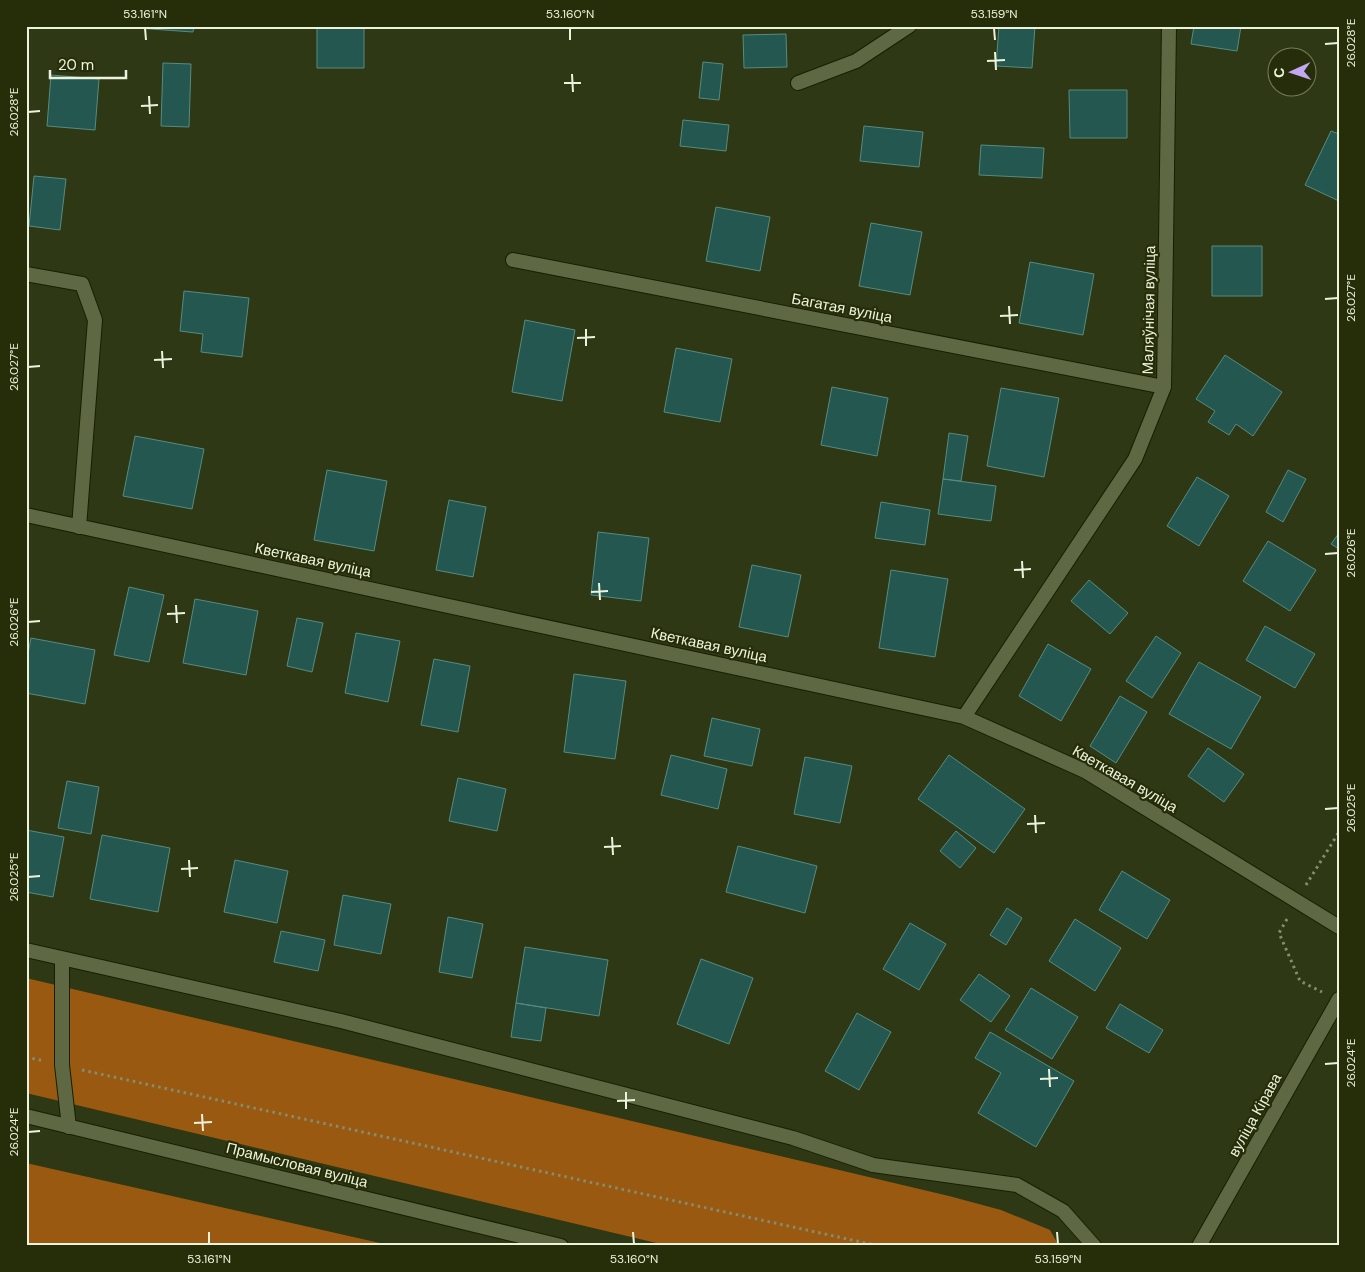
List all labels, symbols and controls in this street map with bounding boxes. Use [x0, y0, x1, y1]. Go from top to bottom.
text: 53.161°N [123, 6, 167, 22]
text: 53.160°N [546, 6, 594, 22]
text: 53.159°N [970, 6, 1018, 22]
text: 26.028°E [1343, 18, 1359, 67]
scale bar [50, 48, 126, 80]
north arrow [1268, 48, 1318, 98]
text: 20 m [58, 55, 94, 75]
text: С [1270, 67, 1288, 78]
text: 26.028°E [6, 87, 22, 136]
street label: Маляўнічая вуліца [1138, 245, 1160, 375]
text: 26.027°E [1343, 274, 1359, 322]
street label: Багатая вуліца [790, 288, 895, 328]
text: 26.027°E [6, 343, 22, 391]
text: 26.026°E [1343, 528, 1359, 578]
street label: Кветкавая вуліца [253, 538, 374, 582]
text: 26.026°E [6, 597, 22, 647]
street label: Кветкавая вуліца [649, 623, 770, 667]
street label: Кветкавая вуліца [1069, 741, 1182, 818]
text: 26.025°E [1343, 783, 1359, 833]
text: 26.025°E [6, 852, 22, 902]
text: 26.024°E [1343, 1038, 1359, 1087]
street label: вуліца Кірава [1224, 1069, 1287, 1160]
text: 26.024°E [6, 1107, 22, 1156]
street label: Прамысловая вуліца [224, 1138, 371, 1192]
text: 53.161°N [187, 1251, 231, 1267]
text: 53.160°N [610, 1251, 658, 1267]
text: 53.159°N [1034, 1251, 1082, 1267]

